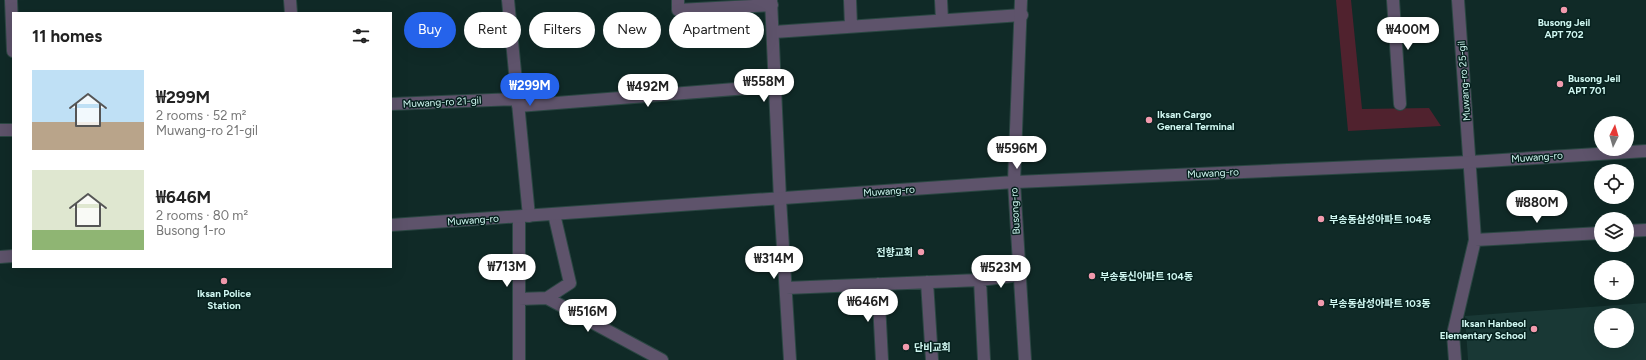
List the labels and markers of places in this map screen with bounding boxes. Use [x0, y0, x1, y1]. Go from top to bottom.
marker: Busong Jeil APT 702 [1559, 5, 1569, 15]
place label: Busong Jeil APT 702 [1538, 16, 1590, 41]
pin: ₩400M [1380, 17, 1436, 51]
pin: ₩558M [736, 69, 792, 103]
place label: Busong Jeil APT 701 [1568, 72, 1620, 97]
pin: ₩299M [502, 73, 558, 107]
pin: ₩492M [620, 74, 676, 108]
marker: Busong Jeil APT 701 [1555, 79, 1565, 89]
place label: Iksan Cargo General Terminal [1157, 108, 1234, 133]
marker: Iksan Cargo General Terminal [1144, 115, 1154, 125]
pin: ₩596M [989, 136, 1045, 170]
pin: ₩880M [1509, 190, 1565, 224]
place label: 부송동삼성아파트 104동 [1329, 213, 1431, 226]
marker: 부송동삼성아파트 104동 [1316, 214, 1326, 224]
pin: ₩314M [746, 246, 802, 280]
place label: 전향교회 [876, 246, 913, 259]
marker: 전향교회 [916, 247, 926, 257]
pin: ₩713M [479, 254, 535, 288]
pin: ₩523M [973, 255, 1029, 289]
place label: 부송동신아파트 104동 [1100, 270, 1193, 283]
marker: 부송동신아파트 104동 [1087, 271, 1097, 281]
marker: Iksan Police Station [219, 276, 229, 286]
place label: Iksan Police Station [197, 287, 252, 312]
pin: ₩646M [840, 289, 896, 323]
place label: 부송동삼성아파트 103동 [1329, 297, 1430, 310]
marker: 부송동삼성아파트 103동 [1316, 298, 1326, 308]
pin: ₩516M [560, 299, 616, 333]
place label: Iksan Hanbeol Elementary School [1440, 317, 1526, 342]
marker: Iksan Hanbeol Elementary School [1529, 324, 1539, 334]
place label: 단비교회 [914, 341, 951, 354]
marker: 단비교회 [901, 342, 911, 352]

